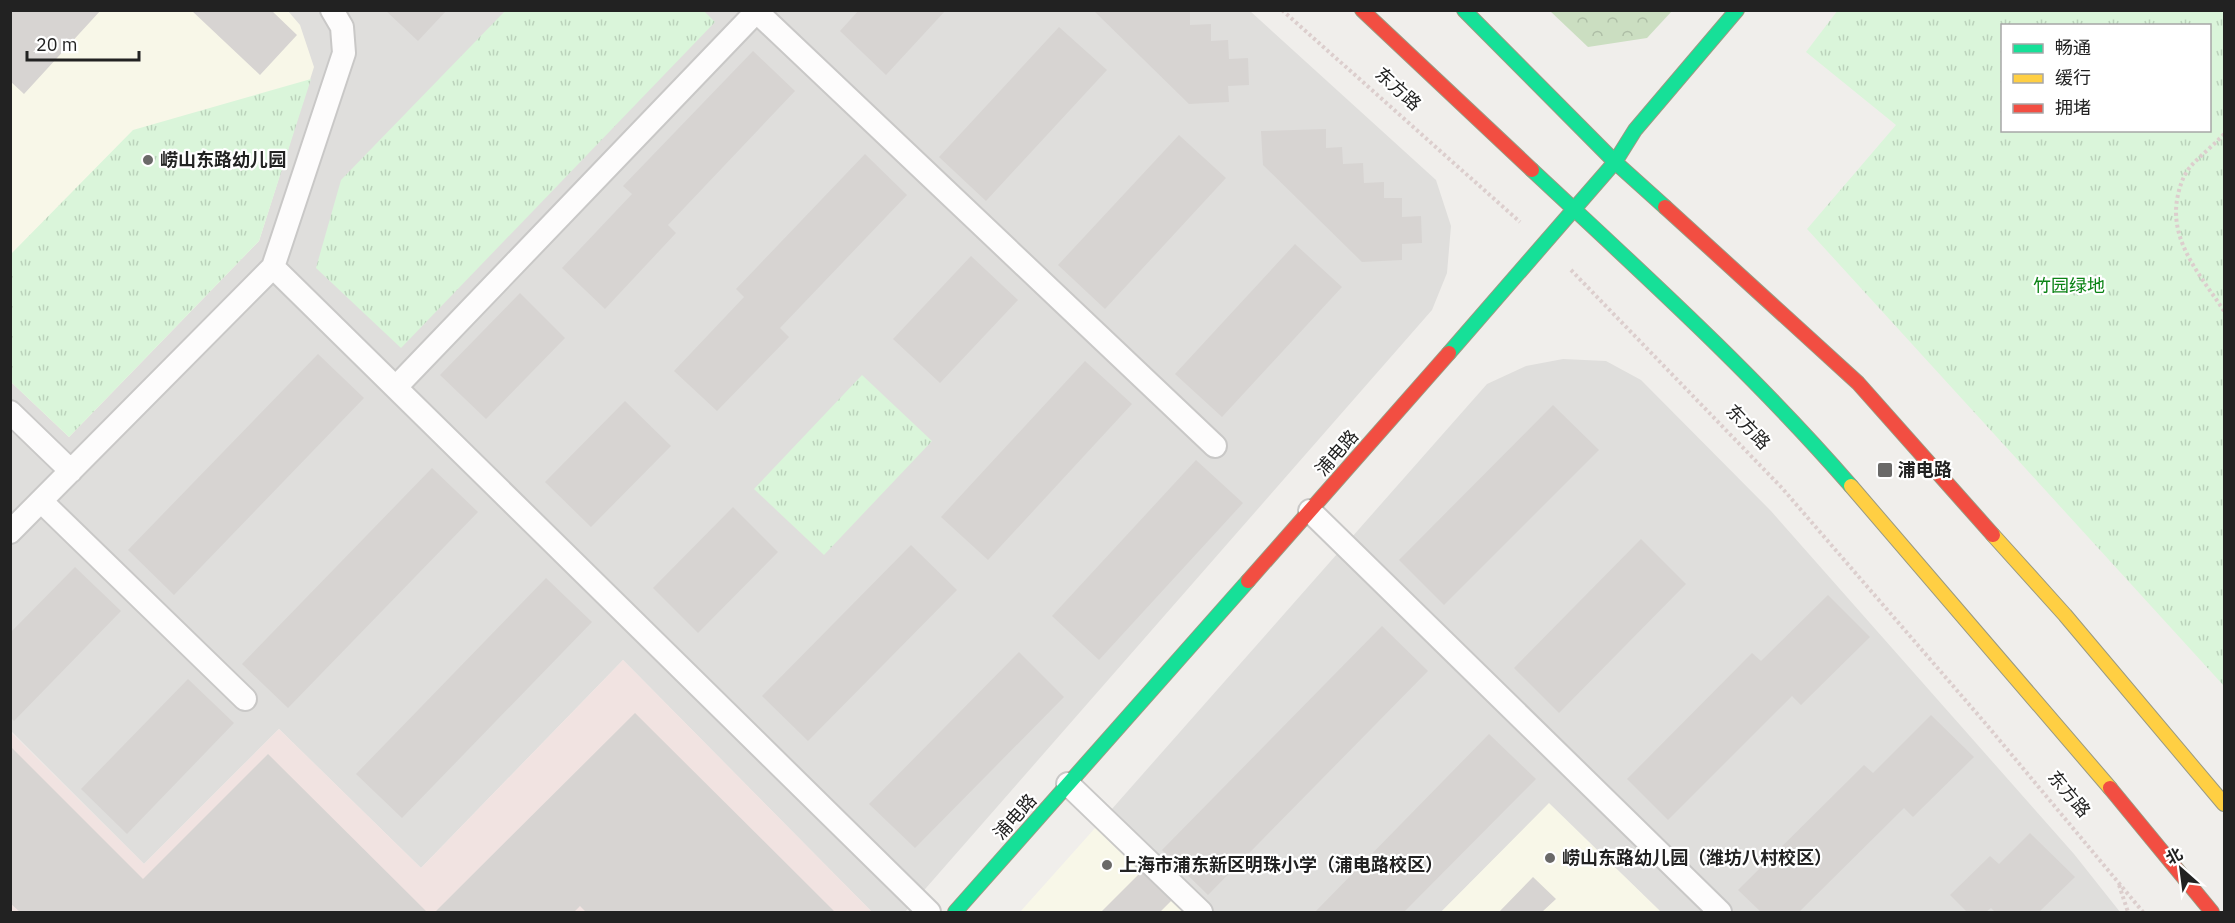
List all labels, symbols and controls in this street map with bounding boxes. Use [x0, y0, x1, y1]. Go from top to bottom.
scale bar [27, 24, 140, 62]
legend [2001, 24, 2211, 132]
text: 20 m [36, 33, 78, 56]
text: 畅通 [2055, 36, 2091, 59]
street label: 东方路 [1371, 62, 1426, 115]
text: 缓行 [2055, 66, 2091, 89]
text: 拥堵 [2055, 96, 2091, 119]
place label: 崂山东路幼儿园 [160, 148, 286, 171]
marker: 崂山东路幼儿园 [141, 153, 155, 167]
park label: 竹园绿地 [2033, 274, 2105, 297]
street label: 东方路 [1721, 399, 1775, 454]
street label: 浦电路 [1310, 425, 1363, 481]
place label: 浦电路 [1898, 458, 1952, 481]
marker: 浦电路 [1876, 461, 1894, 479]
street label: 东方路 [2043, 766, 2096, 822]
street label: 浦电路 [988, 789, 1041, 844]
north arrow [2151, 839, 2211, 899]
text: 北 [2162, 843, 2186, 868]
place label: 崂山东路幼儿园（潍坊八村校区） [1562, 846, 1832, 869]
marker: 崂山东路幼儿园（潍坊八村校区） [1543, 851, 1557, 865]
place label: 上海市浦东新区明珠小学（浦电路校区） [1119, 853, 1443, 876]
marker: 上海市浦东新区明珠小学（浦电路校区） [1100, 858, 1114, 872]

